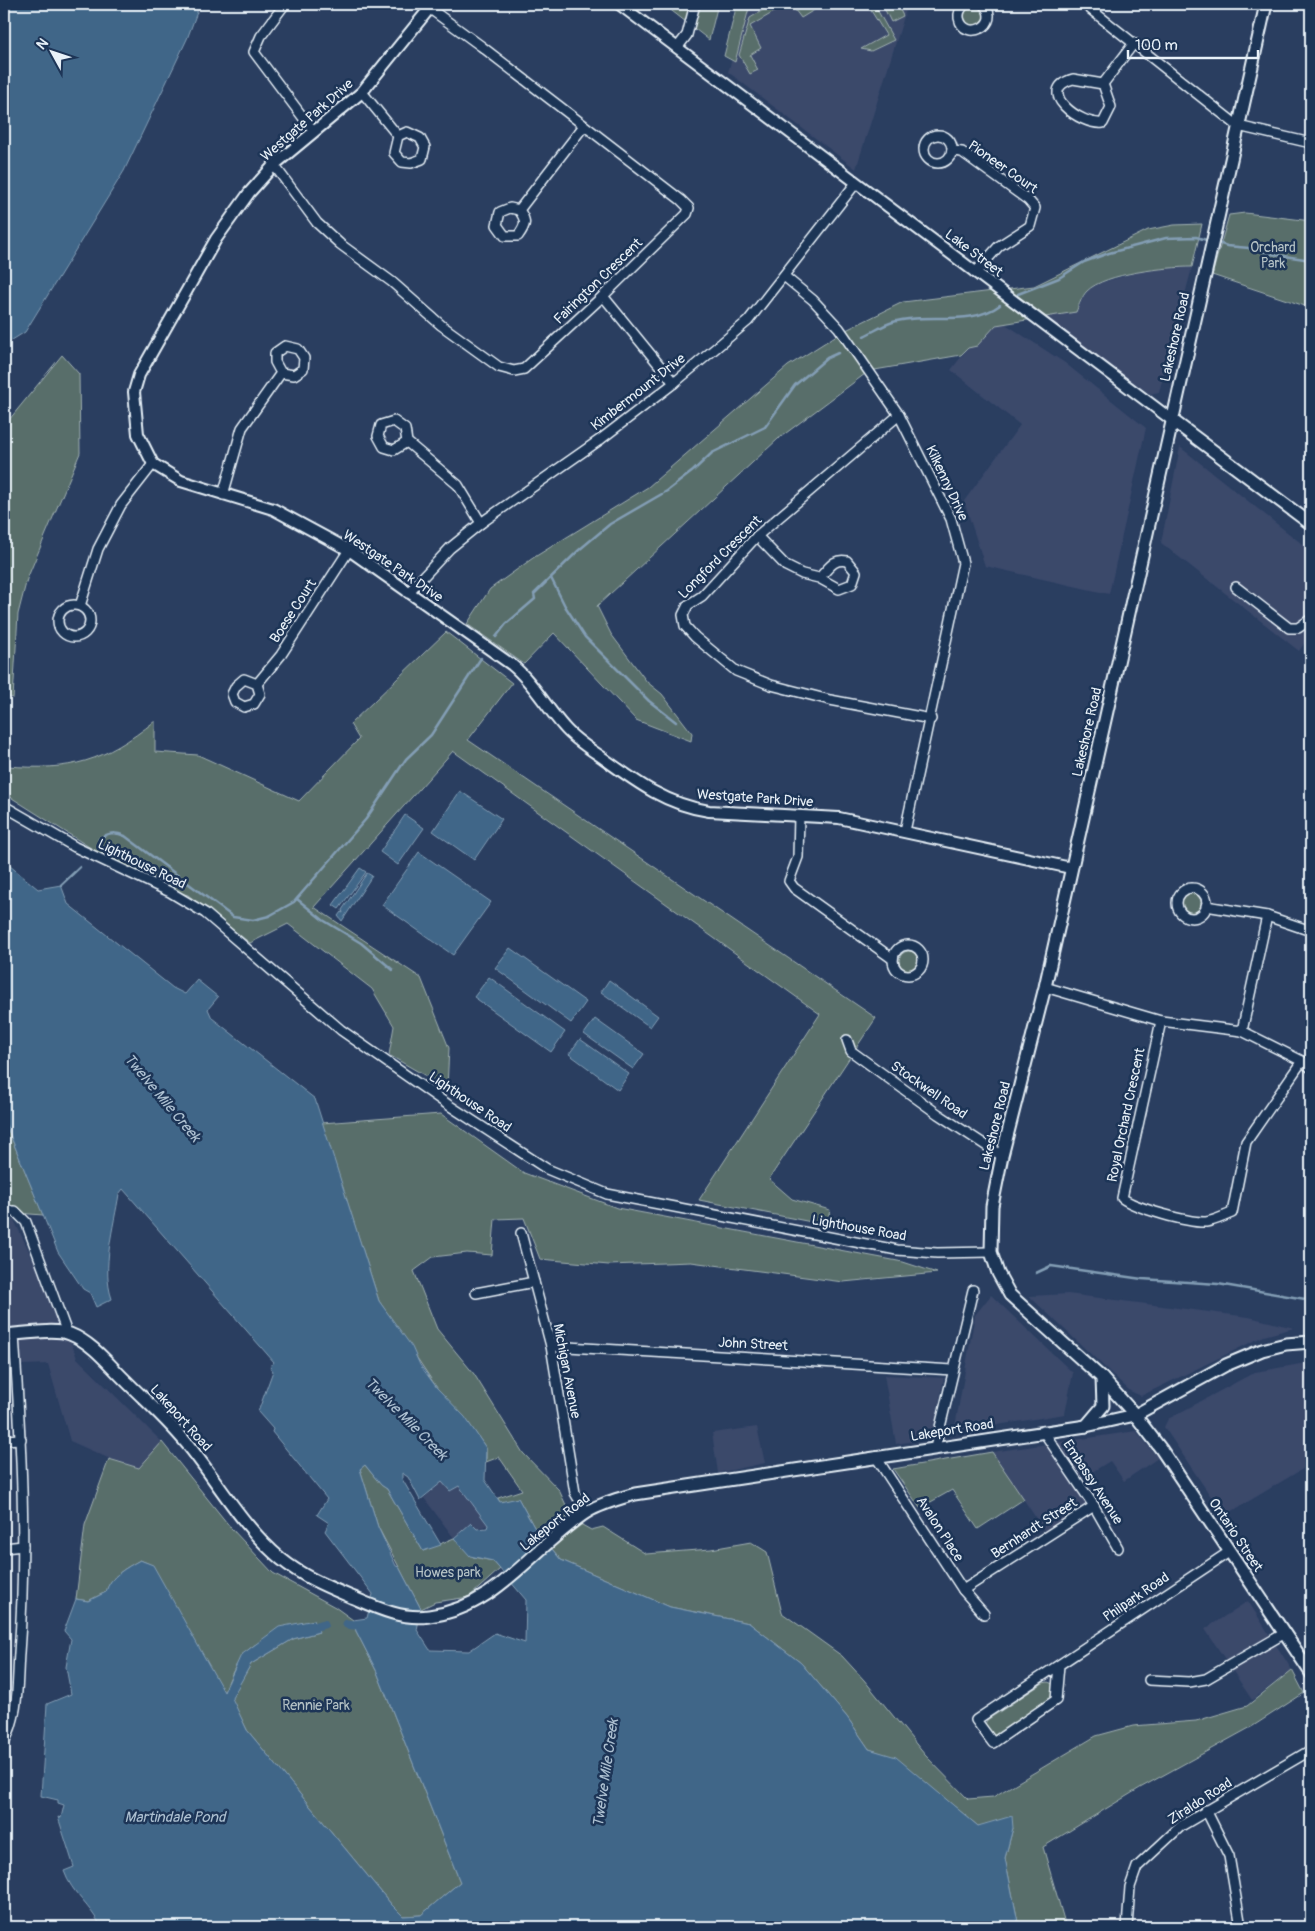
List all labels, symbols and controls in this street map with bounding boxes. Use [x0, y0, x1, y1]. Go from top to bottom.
north arrow [28, 28, 78, 78]
scale bar [1128, 28, 1258, 60]
text: N [33, 35, 52, 53]
text: 100 m [1135, 36, 1178, 55]
street label: Westgate Park Drive [257, 75, 357, 165]
street label: Pioneer Court [965, 137, 1041, 197]
street label: Lake Street [942, 226, 1007, 281]
street label: Fairington Crescent [550, 234, 646, 328]
park label: Orchard Park [1250, 239, 1296, 272]
street label: Lakeshore Road [1156, 291, 1194, 383]
street label: Kimbermount Drive [587, 350, 689, 434]
street label: Kilkenny Drive [922, 443, 972, 523]
street label: Longford Crescent [675, 512, 765, 602]
street label: Westgate Park Drive [340, 526, 446, 606]
street label: Boese Court [266, 576, 320, 646]
street label: Lakeshore Road [1068, 686, 1106, 778]
street label: Westgate Park Drive [696, 785, 814, 811]
street label: Lighthouse Road [95, 835, 189, 893]
street label: Royal Orchard Crescent [1103, 1046, 1149, 1184]
water label: Twelve Mile Creek [120, 1050, 206, 1147]
street label: Stockwell Road [888, 1057, 971, 1123]
street label: Lighthouse Road [425, 1068, 515, 1136]
street label: Lakeshore Road [976, 1080, 1014, 1172]
street label: Lighthouse Road [810, 1211, 908, 1245]
street label: Michigan Avenue [549, 1322, 585, 1420]
street label: John Street [718, 1334, 789, 1354]
water label: Twelve Mile Creek [361, 1374, 453, 1466]
street label: Lakeport Road [147, 1381, 215, 1455]
street label: Lakeport Road [909, 1415, 995, 1445]
street label: Embassy Avenue [1059, 1436, 1127, 1528]
street label: Lakeport Road [517, 1489, 593, 1555]
street label: Avalon Place [913, 1493, 967, 1565]
street label: Bernhardt Street [988, 1494, 1080, 1562]
street label: Ontario Street [1205, 1495, 1267, 1575]
park label: Howes park [415, 1564, 481, 1581]
street label: Philpark Road [1100, 1569, 1172, 1625]
park label: Rennie Park [282, 1697, 350, 1714]
water label: Twelve Mile Creek [589, 1716, 623, 1829]
street label: Ziraldo Road [1165, 1774, 1235, 1828]
water label: Martindale Pond [125, 1808, 227, 1827]

